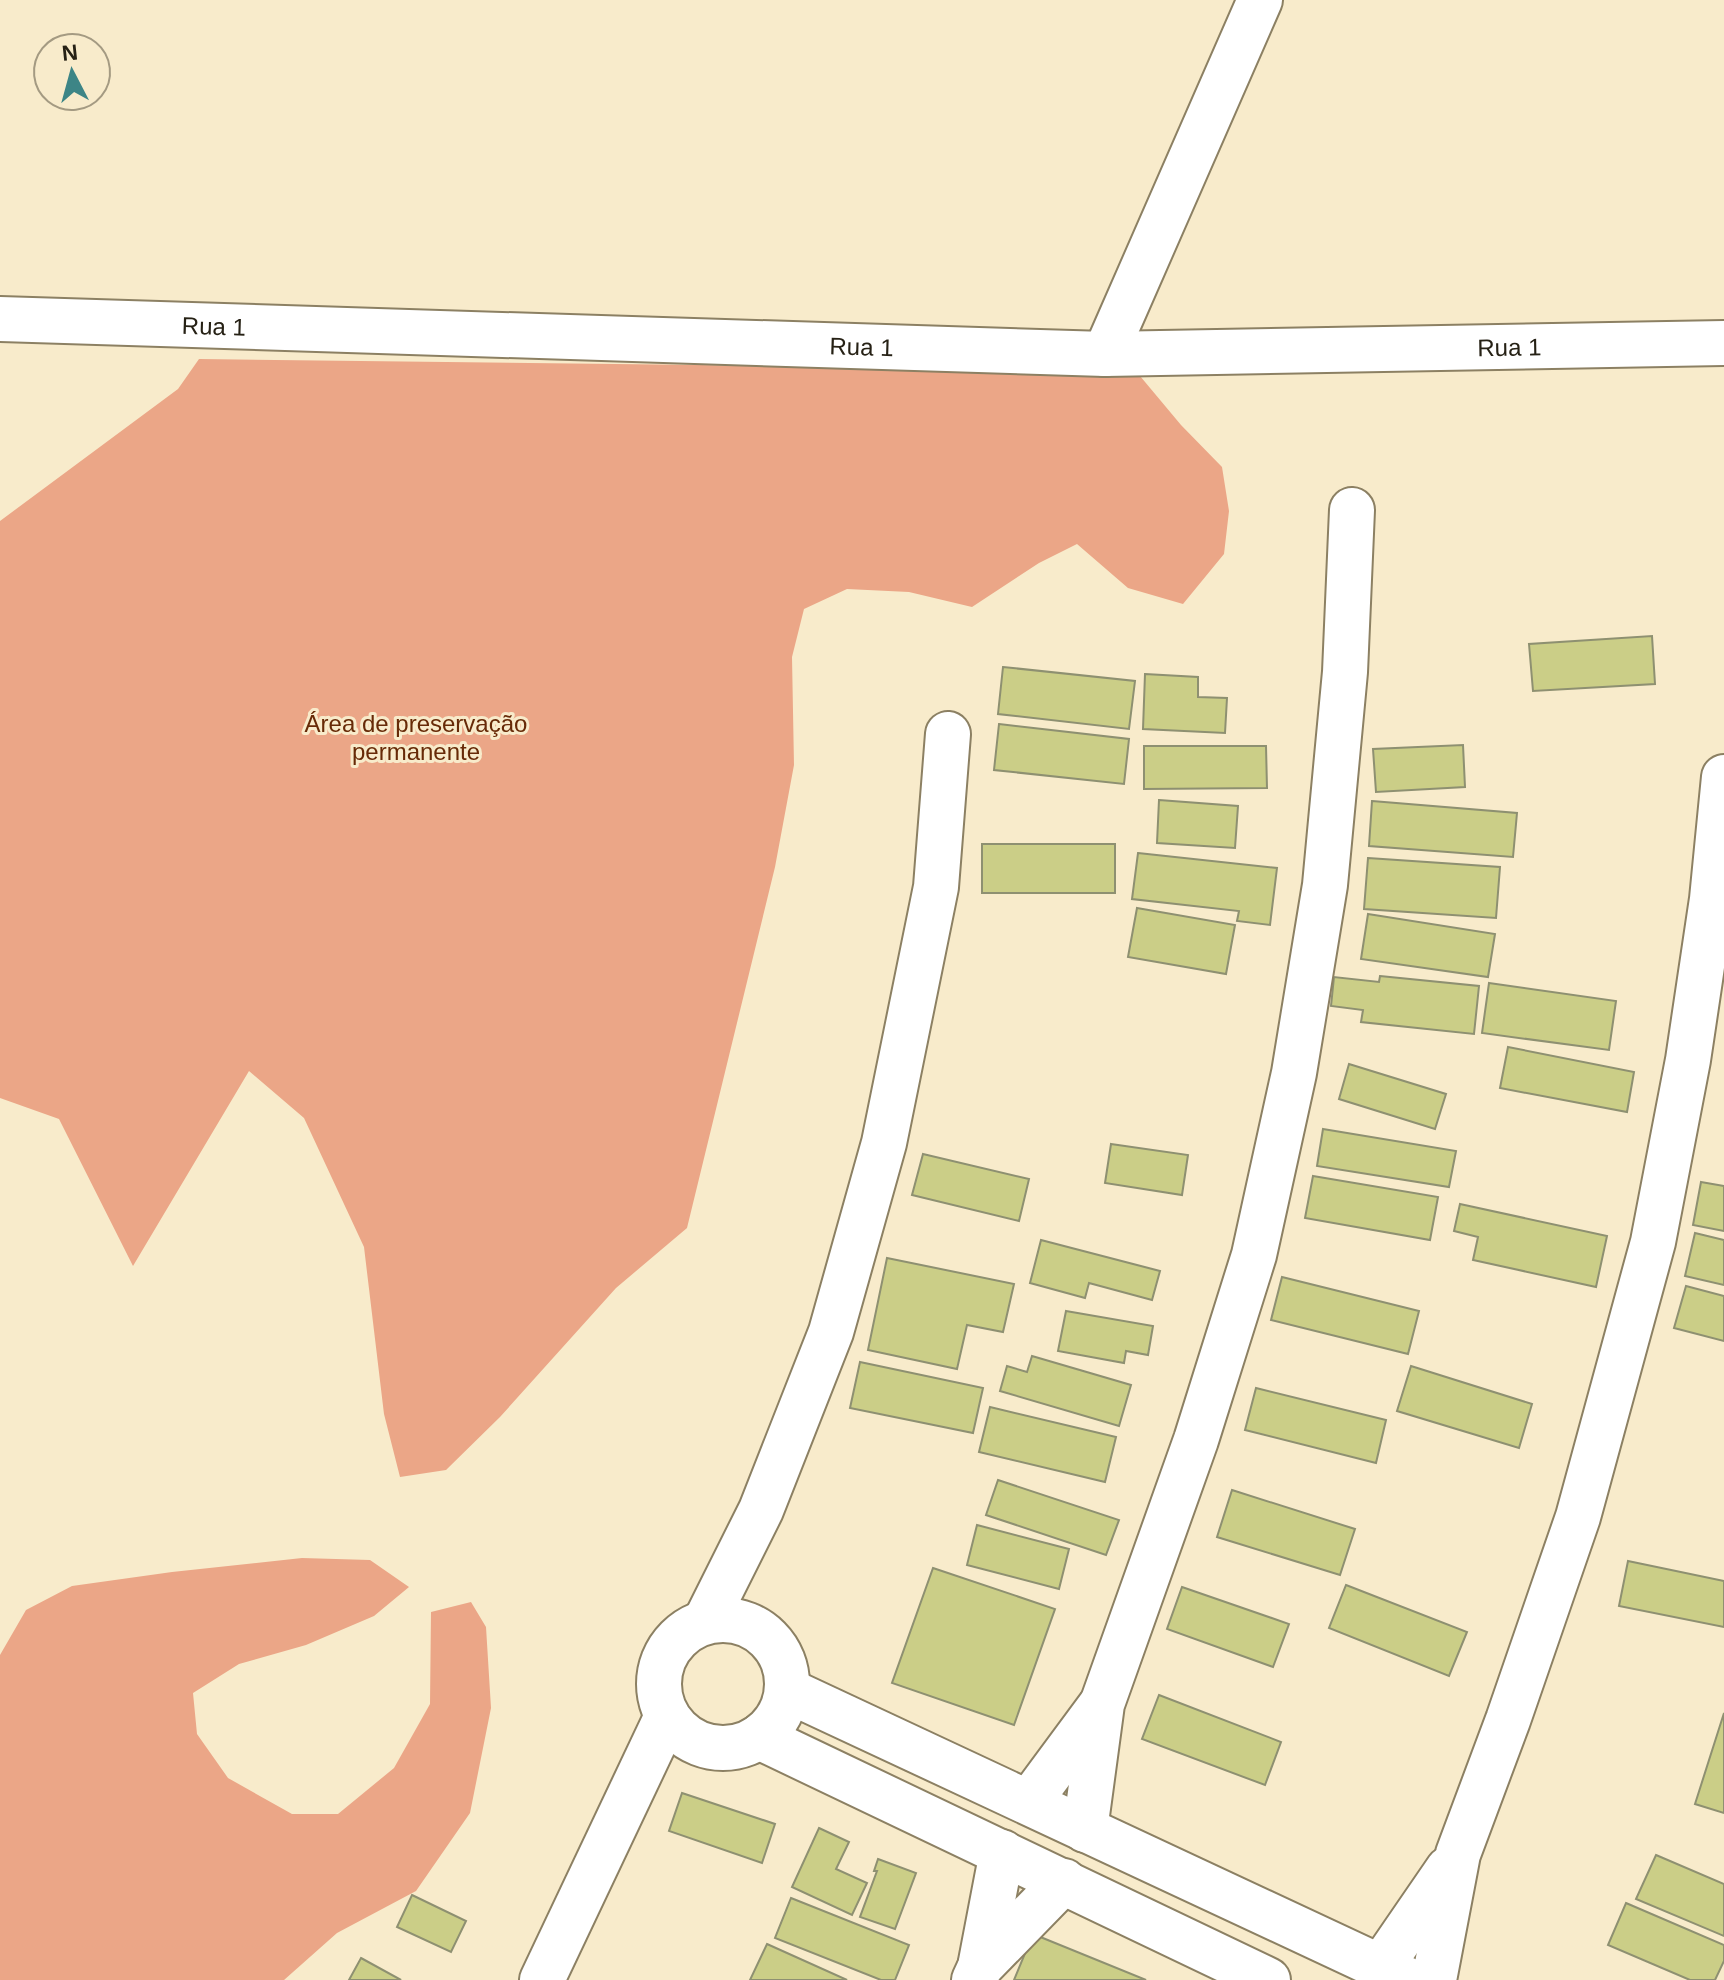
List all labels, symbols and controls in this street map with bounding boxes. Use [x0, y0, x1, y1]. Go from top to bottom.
north arrow [32, 32, 112, 112]
text: N [61, 39, 79, 66]
street label: Rua 1 [181, 311, 246, 340]
street label: Rua 1 [829, 332, 894, 361]
street label: Rua 1 [1477, 333, 1542, 361]
park label: Área de preservação permanente [305, 710, 527, 765]

